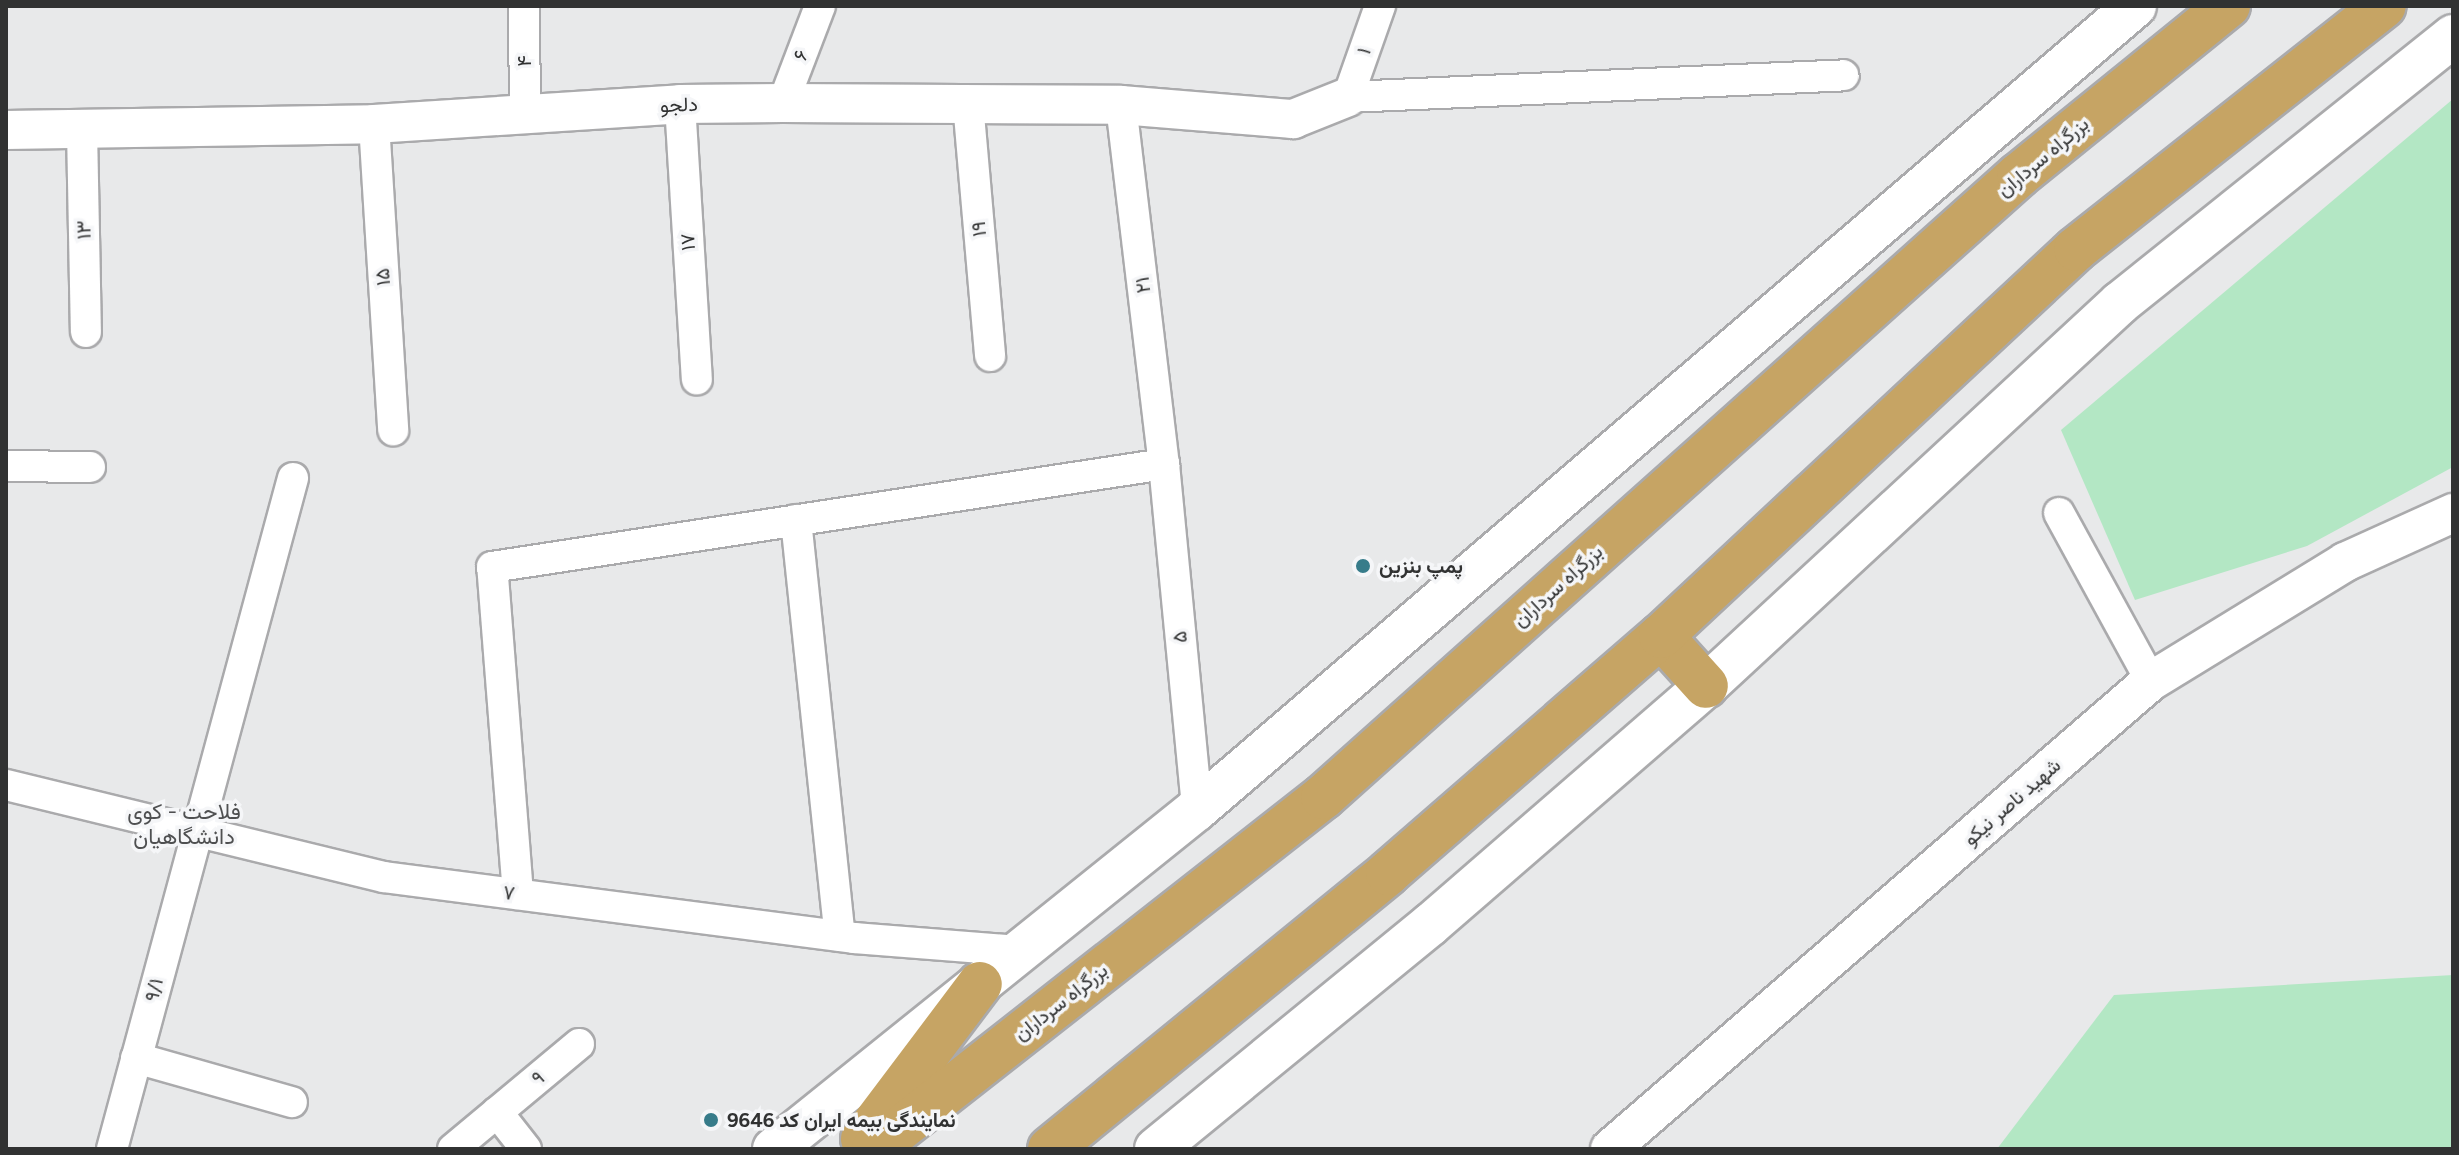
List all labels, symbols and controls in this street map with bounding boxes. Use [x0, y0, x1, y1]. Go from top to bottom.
street label: ۱ [1352, 44, 1376, 58]
street label: ۶ [788, 46, 814, 64]
street label: ۴ [512, 55, 536, 67]
street label: دلجو [660, 92, 698, 118]
street label: بزرگراه سرداران [1992, 112, 2094, 202]
street label: ۱۳ [72, 220, 96, 240]
street label: ۱۹ [966, 220, 992, 238]
street label: ۱۷ [675, 232, 701, 252]
street label: ۱۵ [370, 267, 396, 287]
street label: ۲۱ [1130, 275, 1156, 295]
street label: بزرگراه سرداران [1508, 540, 1608, 632]
place label: پمپ بنزین [1379, 554, 1463, 578]
marker: پمپ بنزین [1354, 557, 1372, 575]
street label: ۵ [1168, 630, 1192, 644]
street label: شهید ناصر نیکو [1958, 753, 2066, 851]
district label: فلاحت - کوی دانشگاهیان [127, 798, 241, 850]
street label: ۷ [502, 880, 516, 906]
street label: بزرگراه سرداران [1009, 958, 1113, 1046]
street label: ۹/۱ [140, 976, 168, 1004]
street label: ۹ [527, 1066, 549, 1090]
place label: نمایندگی بیمه ایران کد 9646 [727, 1108, 956, 1132]
marker: نمایندگی بیمه ایران کد 9646 [702, 1111, 720, 1129]

